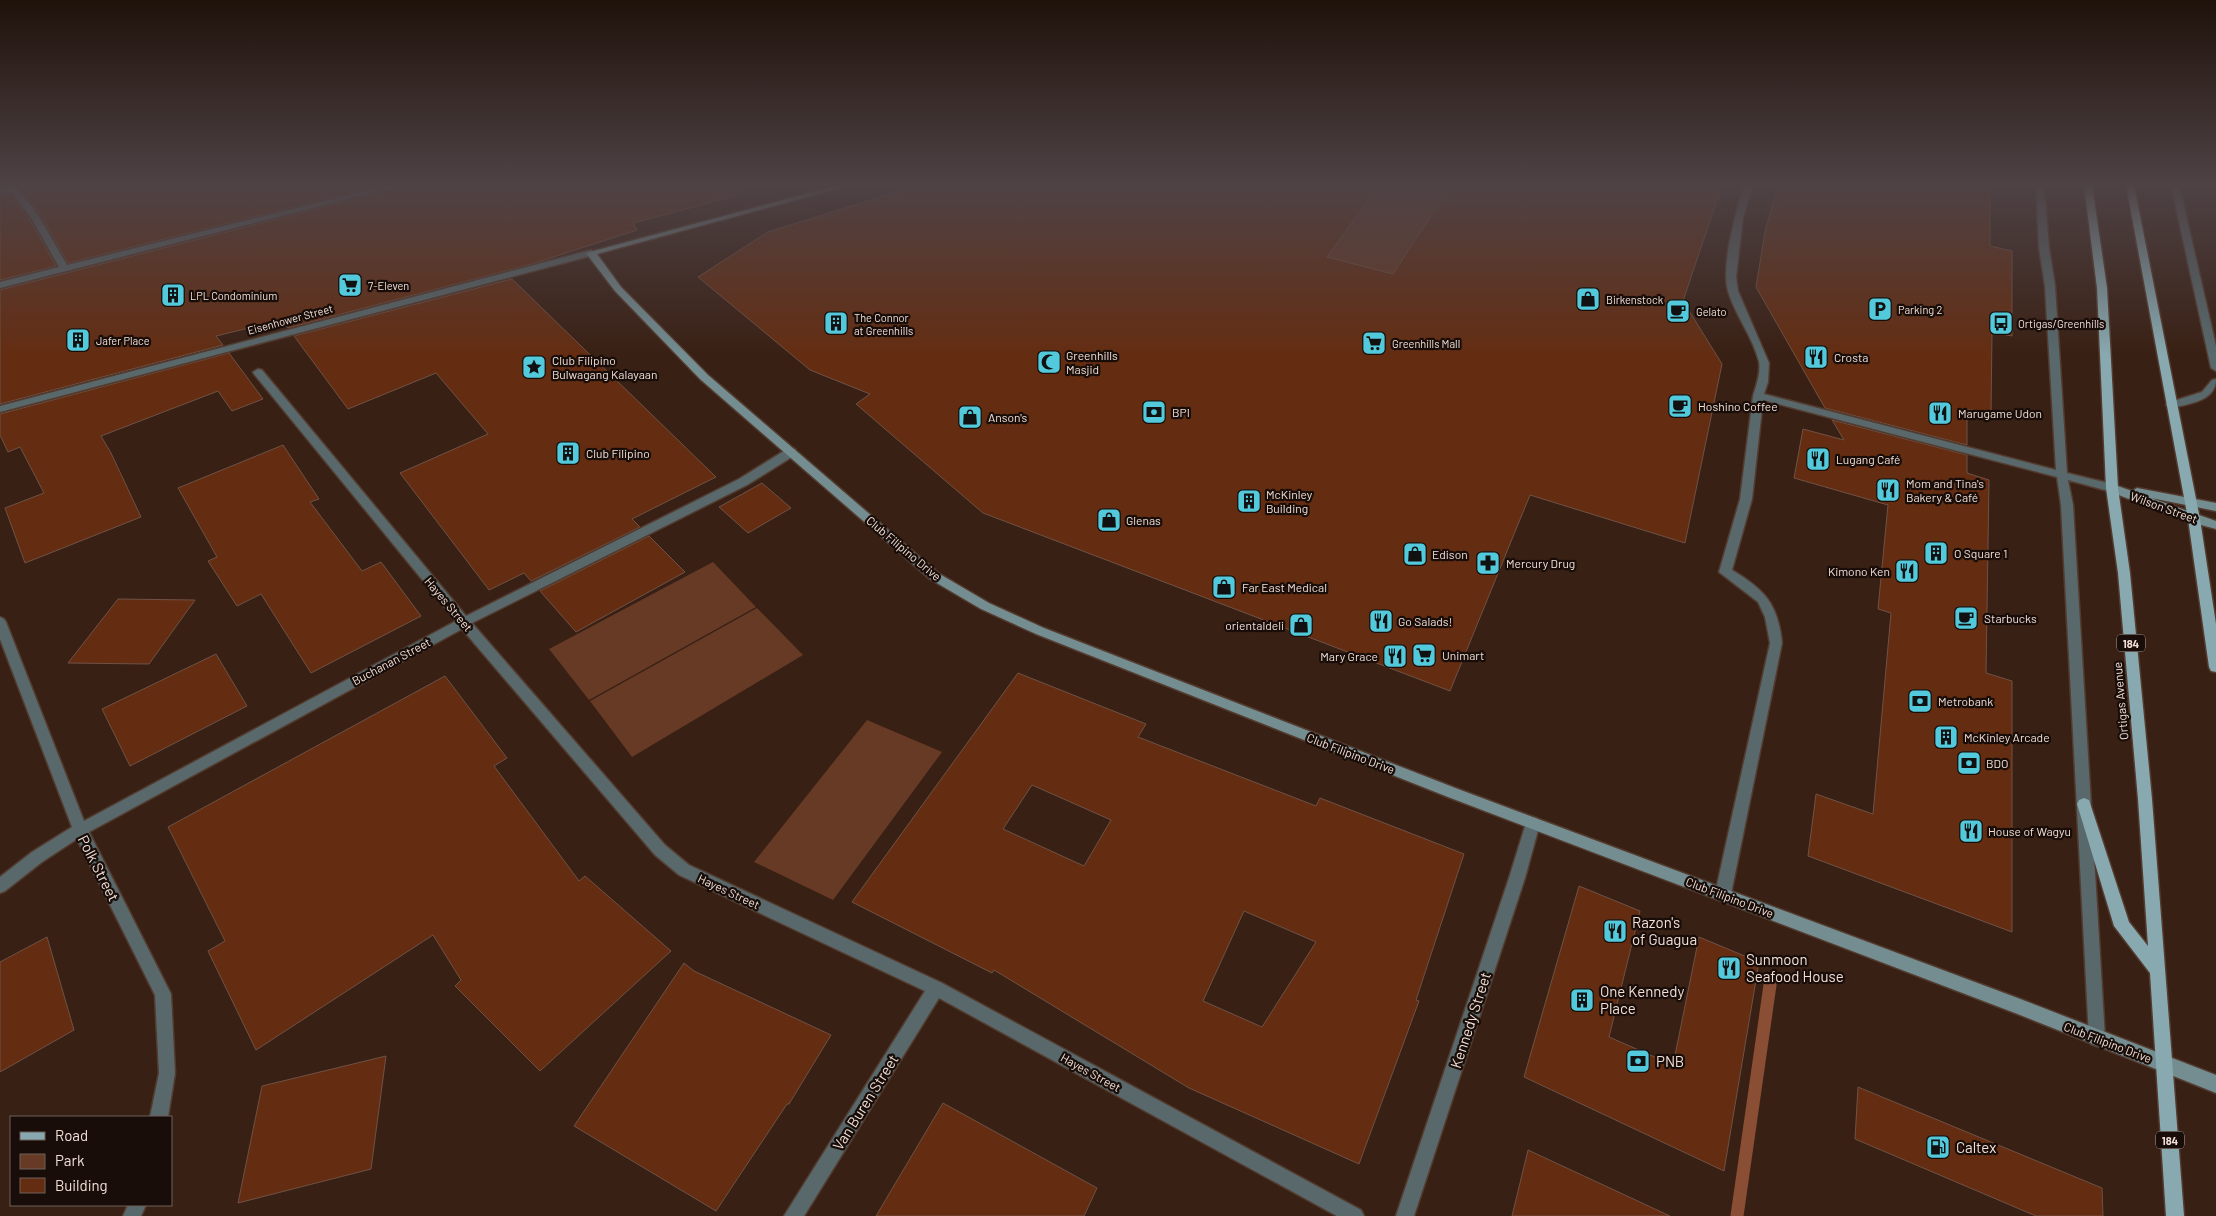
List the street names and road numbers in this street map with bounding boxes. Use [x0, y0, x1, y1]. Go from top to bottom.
street label: Eisenhower Street [246, 301, 334, 337]
street label: Wilson Street [2129, 488, 2199, 526]
street label: Club Filipino Drive [864, 513, 944, 583]
street label: Hayes Street [422, 574, 476, 634]
street label: Buchanan Street [349, 634, 433, 688]
road number: 184 [2117, 634, 2145, 651]
street label: Ortigas Avenue [2110, 661, 2130, 741]
street label: Club Filipino Drive [1305, 730, 1397, 776]
street label: Polk Street [75, 832, 123, 904]
street label: Hayes Street [696, 871, 762, 911]
street label: Club Filipino Drive [1684, 874, 1776, 920]
street label: Kennedy Street [1446, 970, 1494, 1070]
street label: Club Filipino Drive [2062, 1019, 2154, 1065]
street label: Hayes Street [1059, 1050, 1123, 1094]
street label: Van Buren Street [828, 1051, 902, 1153]
road number: 184 [2156, 1132, 2184, 1148]

